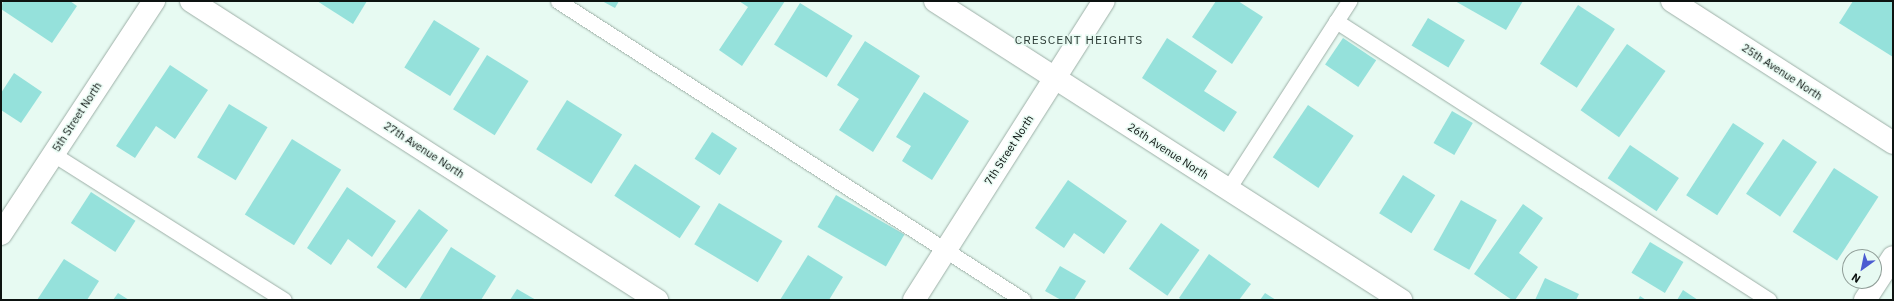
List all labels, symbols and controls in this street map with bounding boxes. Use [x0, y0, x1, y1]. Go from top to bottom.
district label: CRESCENT HEIGHTS [1015, 33, 1143, 47]
street label: 25th Avenue North [1739, 41, 1825, 103]
street label: 5th Street North [50, 80, 104, 154]
street label: 7th Street North [982, 113, 1036, 187]
street label: 27th Avenue North [381, 119, 467, 181]
street label: 26th Avenue North [1125, 120, 1211, 182]
north arrow [1842, 249, 1882, 289]
text: N [1849, 270, 1863, 286]

